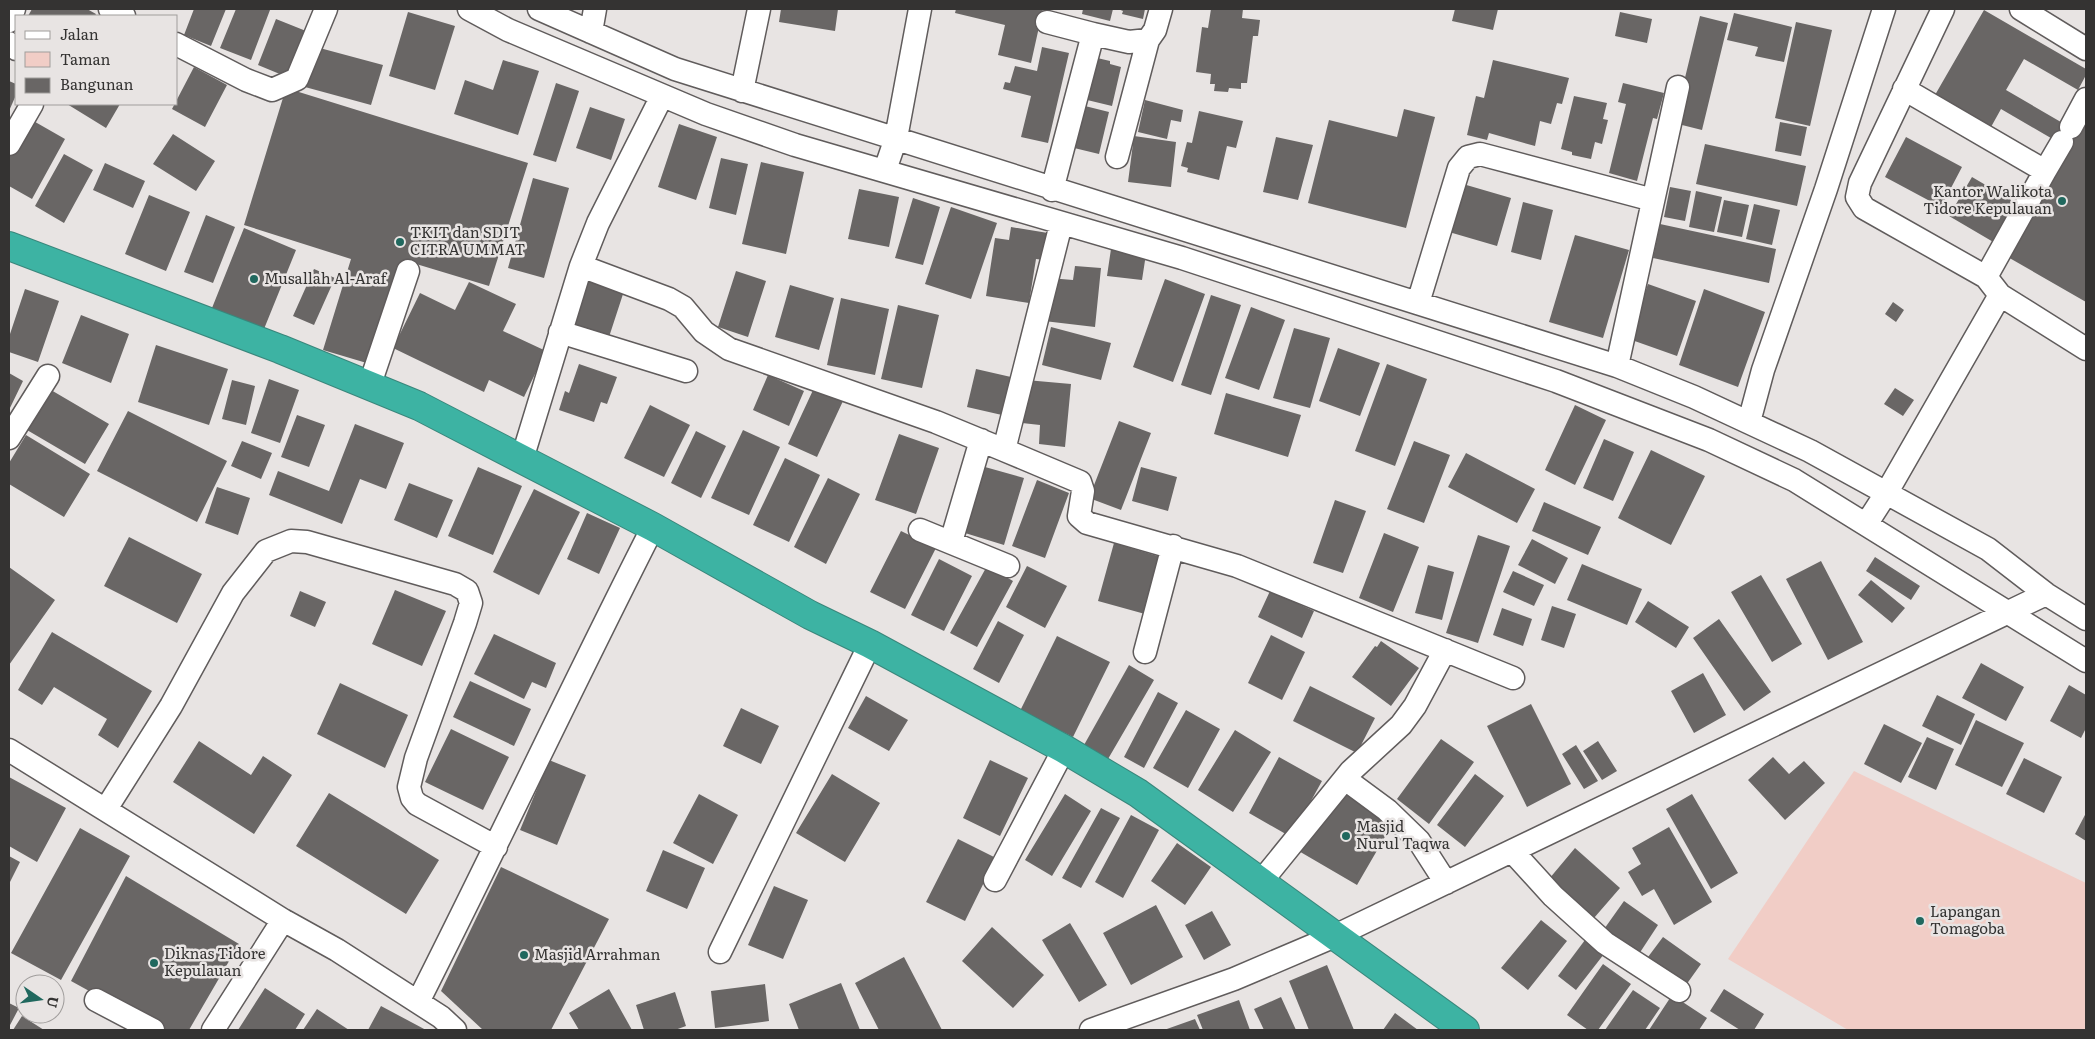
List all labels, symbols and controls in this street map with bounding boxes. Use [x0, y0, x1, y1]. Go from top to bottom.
legend [15, 15, 178, 105]
text: Jalan [60, 22, 99, 45]
text: Taman [60, 47, 110, 70]
text: Bangunan [60, 72, 134, 95]
place label: Kantor Walikota Tidore Kepulauan [1923, 179, 2053, 219]
marker: Kantor Walikota Tidore Kepulauan [2056, 195, 2068, 207]
place label: TKIT dan SDIT CITRA UMMAT [410, 220, 525, 260]
marker: TKIT dan SDIT CITRA UMMAT [394, 236, 406, 248]
place label: Musallah Al-Araf [264, 266, 388, 289]
marker: Musallah Al-Araf [248, 273, 260, 285]
place label: Masjid Nurul Taqwa [1356, 814, 1451, 854]
marker: Masjid Nurul Taqwa [1340, 830, 1352, 842]
place label: Lapangan Tomagoba [1930, 899, 2006, 939]
marker: Lapangan Tomagoba [1914, 915, 1926, 927]
place label: Diknas Tidore Kepulauan [164, 941, 266, 981]
place label: Masjid Arrahman [534, 942, 661, 965]
marker: Masjid Arrahman [518, 949, 530, 961]
marker: Diknas Tidore Kepulauan [148, 957, 160, 969]
north arrow [15, 974, 65, 1024]
text: U [43, 995, 65, 1010]

